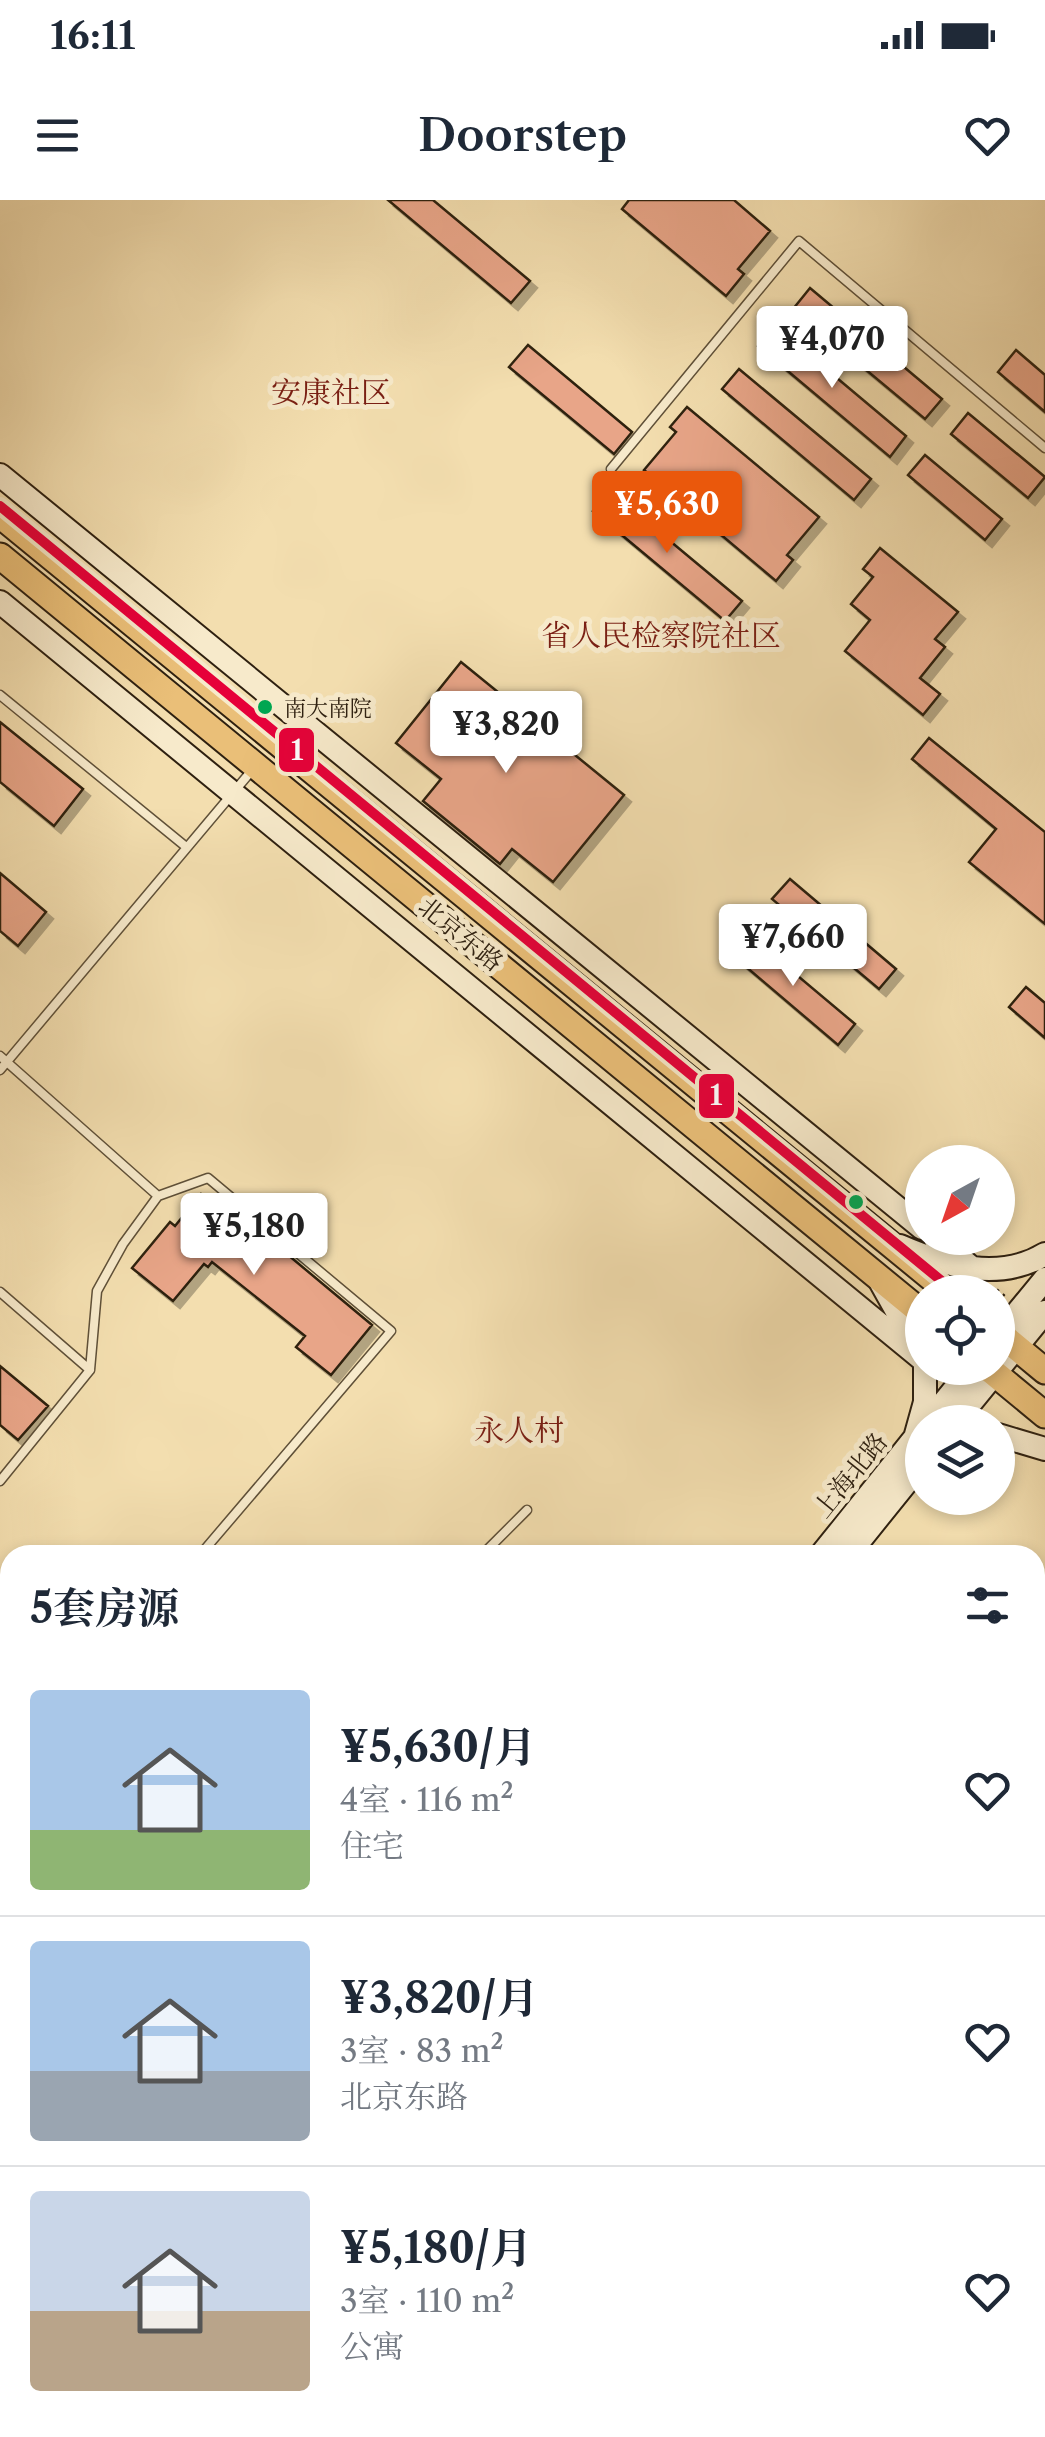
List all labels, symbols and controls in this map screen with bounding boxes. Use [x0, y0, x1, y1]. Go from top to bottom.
text: 16:11 [50, 12, 135, 59]
text: Doorstep [418, 107, 627, 163]
icon: menu [30, 108, 85, 163]
icon: heart [960, 108, 1015, 163]
pin: ¥4,070 [751, 306, 913, 391]
text: ¥4,070 [779, 319, 885, 358]
district label: 安康社区 [271, 374, 391, 411]
pin: ¥5,630 [586, 471, 748, 556]
text: ¥5,630 [614, 484, 720, 523]
district label: 省人民检察院社区 [541, 617, 781, 654]
pin: ¥3,820 [425, 691, 587, 776]
place label: 南大南院 [284, 695, 372, 722]
marker: 南大南院 [255, 697, 275, 717]
text: ¥3,820 [452, 704, 560, 743]
line badge: 1 [277, 726, 316, 774]
text: 1 [291, 733, 304, 767]
street label: 北京东路 [412, 891, 509, 978]
pin: ¥7,660 [712, 904, 874, 989]
text: ¥7,660 [741, 917, 845, 956]
line badge: 1 [697, 1072, 736, 1120]
text: 1 [710, 1078, 723, 1112]
north arrow [905, 1145, 1015, 1255]
map controls [905, 1145, 1015, 1515]
unlabelled marker [846, 1192, 866, 1212]
pin: ¥5,180 [173, 1193, 335, 1278]
text: ¥5,180 [203, 1206, 305, 1245]
button: locate [905, 1275, 1015, 1385]
button: layers [905, 1405, 1015, 1515]
district label: 永人村 [474, 1412, 564, 1449]
street label: 上海北路 [807, 1427, 894, 1524]
icon: filters [960, 1578, 1015, 1633]
text: 5套房源 [30, 1582, 179, 1634]
text: ¥5,630/月 [340, 1721, 536, 1773]
icon: home [110, 1730, 230, 1850]
icon: heart [960, 1763, 1015, 1818]
text: 4室 · 116 m² [340, 1780, 514, 1819]
text: 住宅 [340, 1826, 404, 1865]
text: ¥3,820/月 [340, 1972, 538, 2024]
icon: home [110, 1981, 230, 2101]
icon: heart [960, 2014, 1015, 2069]
text: 3室 · 83 m² [340, 2031, 504, 2070]
text: 北京东路 [340, 2077, 468, 2116]
text: ¥5,180/月 [340, 2222, 532, 2274]
icon: home [110, 2231, 230, 2351]
icon: heart [960, 2264, 1015, 2319]
text: 3室 · 110 m² [340, 2281, 514, 2320]
text: 公寓 [340, 2327, 404, 2366]

